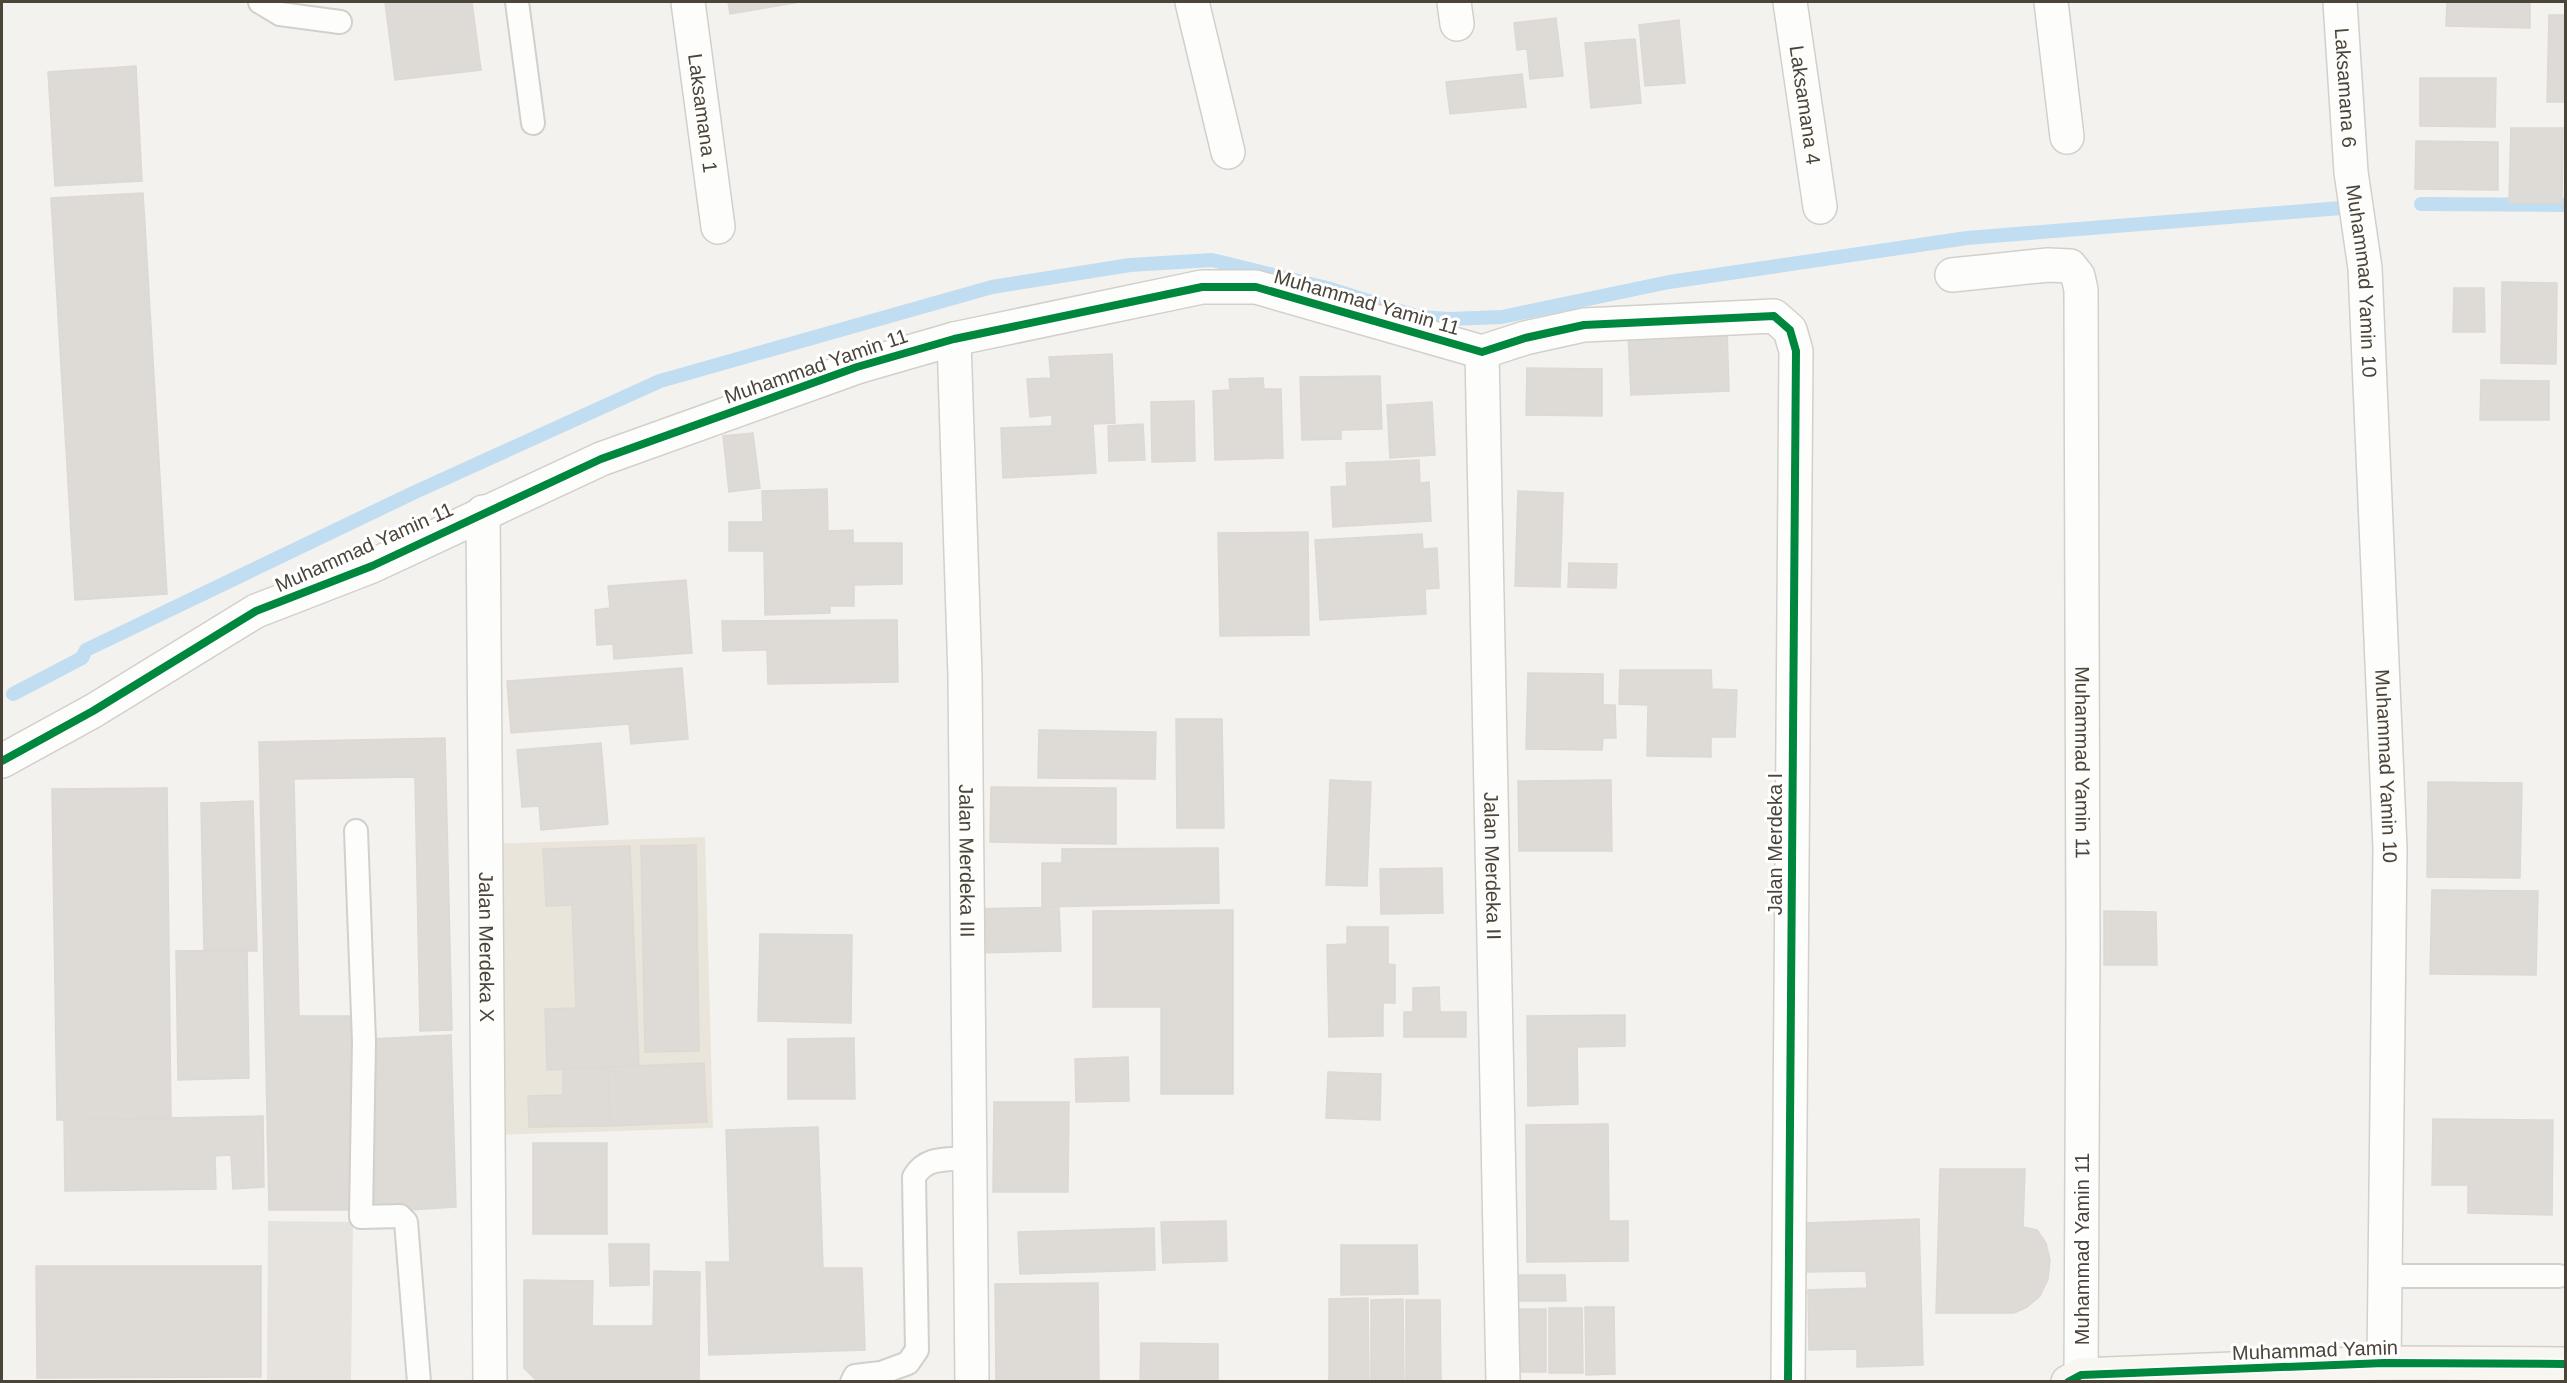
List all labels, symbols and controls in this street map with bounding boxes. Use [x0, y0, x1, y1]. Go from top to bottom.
street label: Laksamana 6 [2331, 27, 2360, 148]
street label: Laksamana 4 [1785, 44, 1825, 166]
street label: Laksamana 1 [684, 52, 722, 174]
street label: Muhammad Yamin 10 [2342, 183, 2381, 378]
street label: Muhammad Yamin 11 [1272, 265, 1462, 339]
street label: Muhammad Yamin 11 [721, 324, 911, 408]
street label: Muhammad Yamin 11 [272, 498, 456, 596]
street label: Muhammad Yamin 11 [2071, 666, 2094, 859]
street label: Muhammad Yamin 10 [2371, 669, 2401, 863]
street label: Jalan Merdeka I [1764, 773, 1786, 915]
street label: Jalan Merdeka III [955, 784, 979, 938]
street label: Jalan Merdeka II [1480, 792, 1505, 940]
street label: Jalan Merdeka X [475, 872, 498, 1022]
street label: Muhammad Yamin 11 [2071, 1153, 2093, 1345]
street label: Muhammad Yamin [2232, 1336, 2398, 1364]

